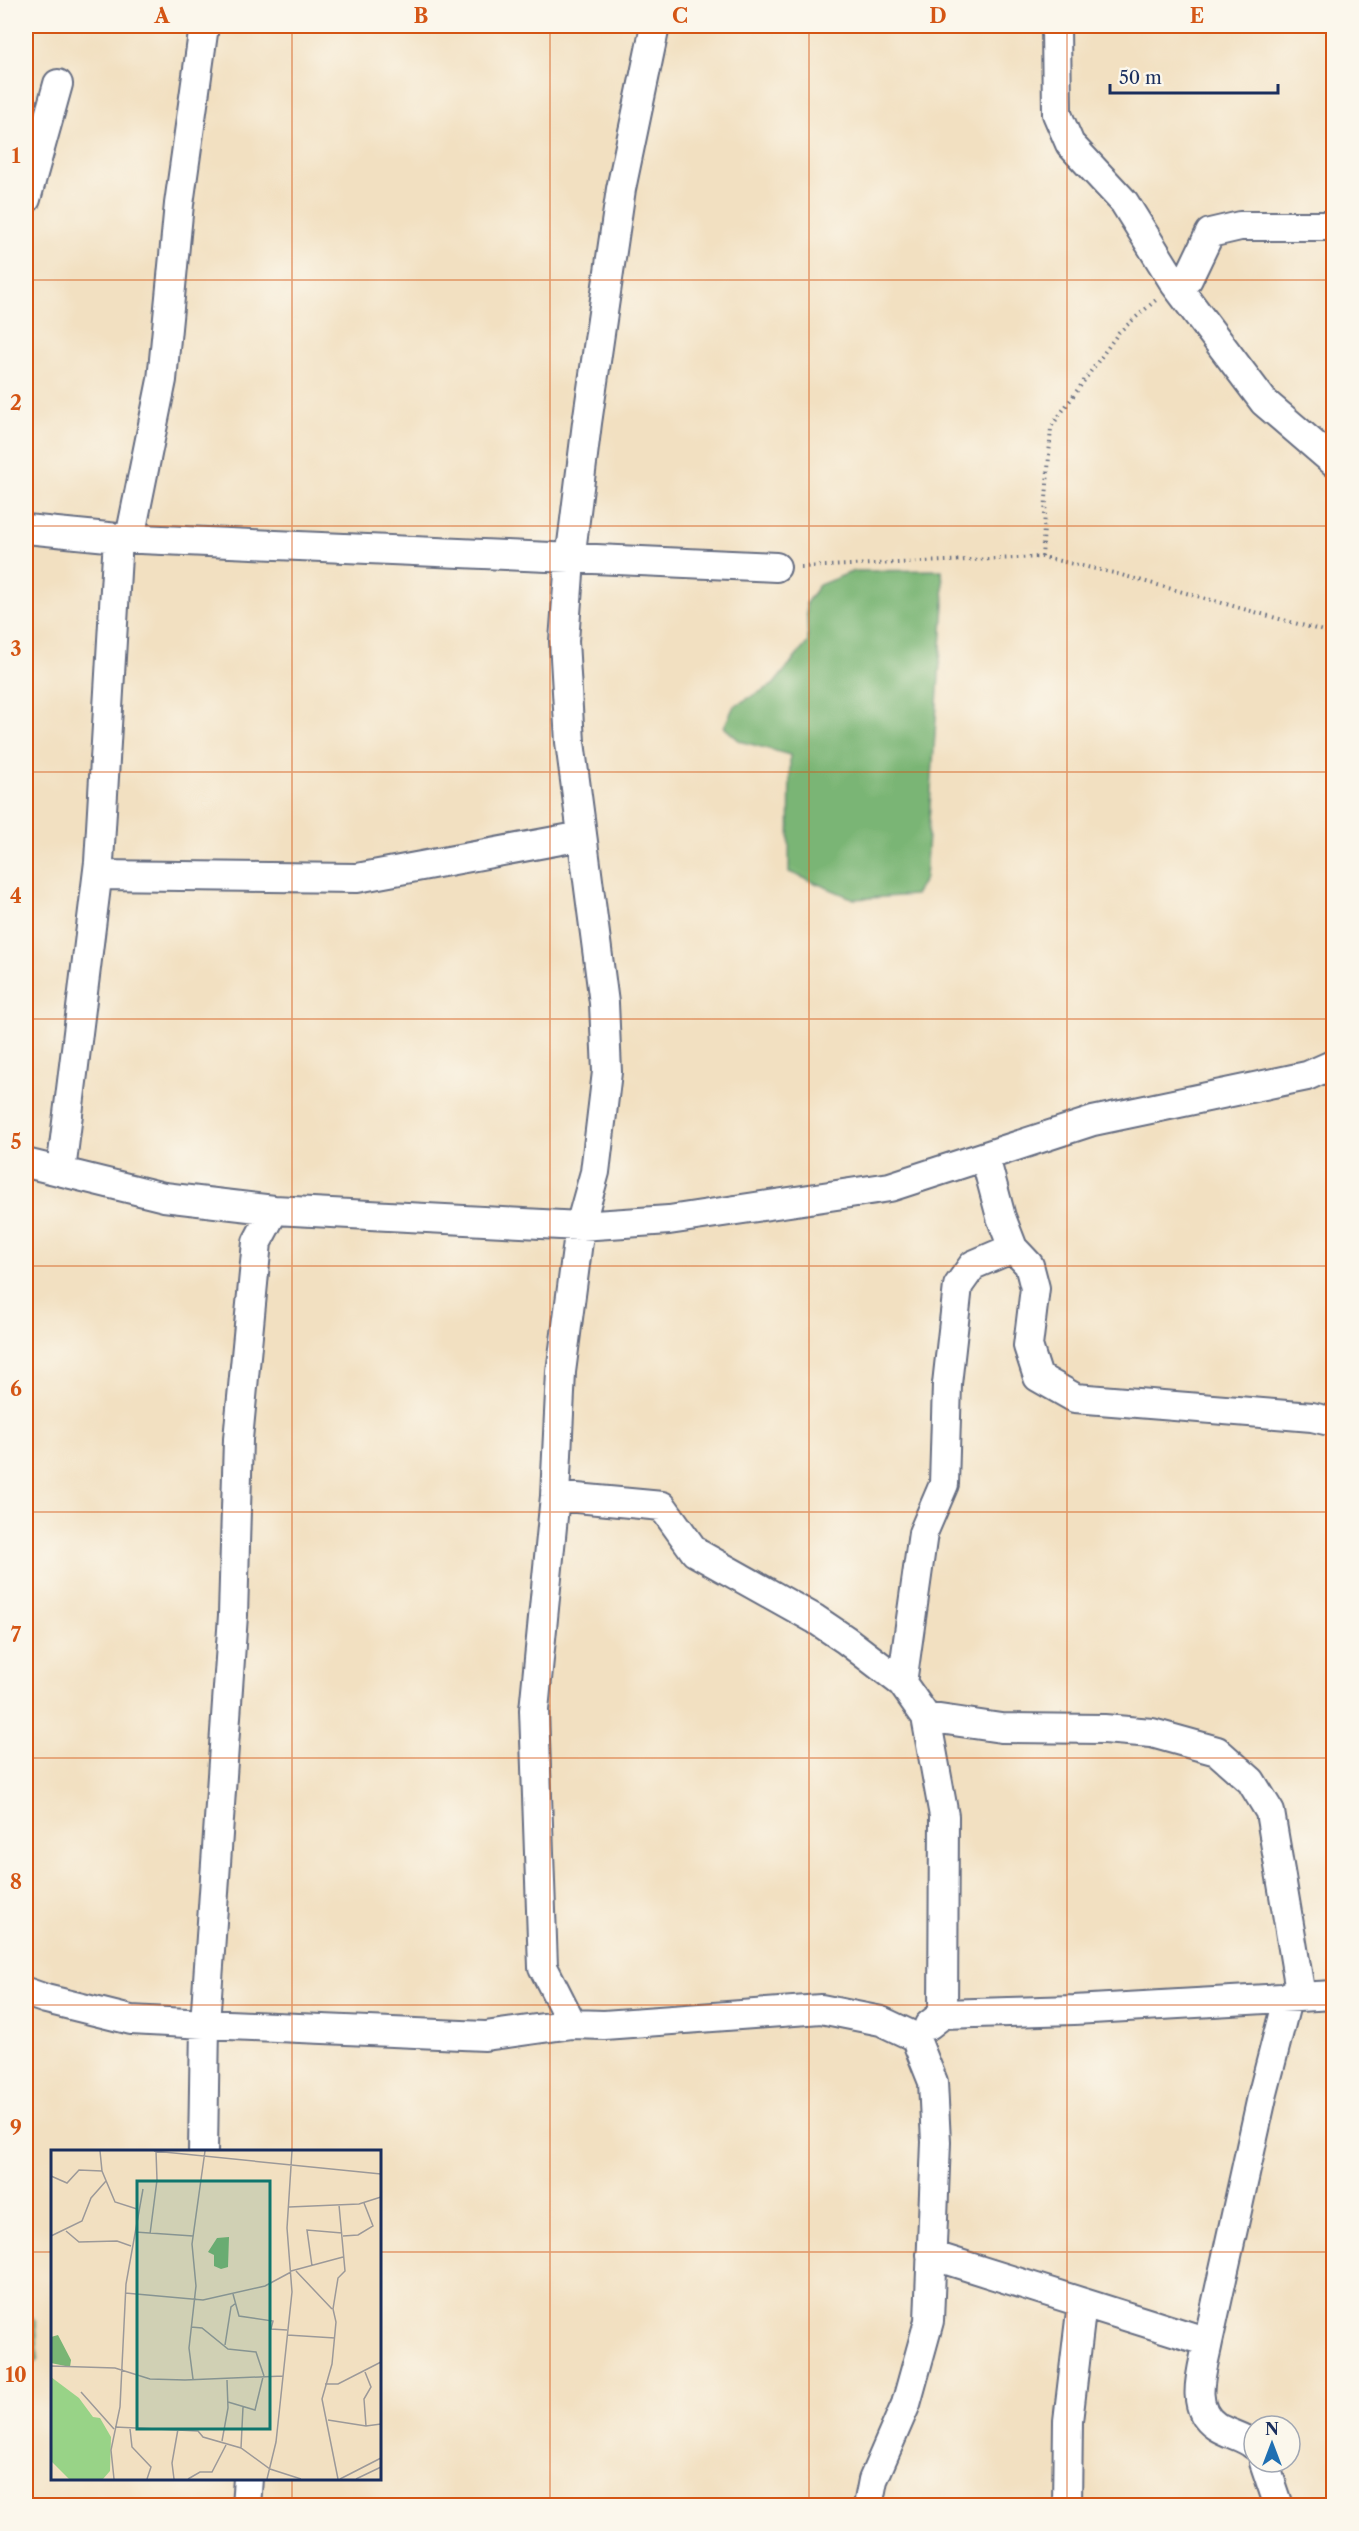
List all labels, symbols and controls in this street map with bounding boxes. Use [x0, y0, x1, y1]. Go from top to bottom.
text: A [153, 4, 170, 28]
text: B [414, 4, 429, 28]
text: C [672, 4, 688, 28]
text: D [929, 4, 947, 28]
text: E [1190, 4, 1204, 28]
scale bar [1110, 57, 1278, 95]
text: 50 m [1119, 67, 1162, 89]
text: 1 [12, 144, 21, 168]
text: 2 [10, 391, 22, 415]
text: 3 [10, 637, 22, 661]
text: 4 [10, 884, 22, 908]
text: 5 [10, 1130, 22, 1154]
text: 6 [10, 1377, 22, 1401]
text: 7 [11, 1623, 22, 1647]
text: 8 [10, 1870, 22, 1894]
text: 9 [10, 2116, 22, 2140]
inset map [51, 2150, 381, 2480]
text: 10 [5, 2363, 27, 2387]
north arrow [1242, 2414, 1302, 2474]
text: N [1265, 2419, 1279, 2439]

